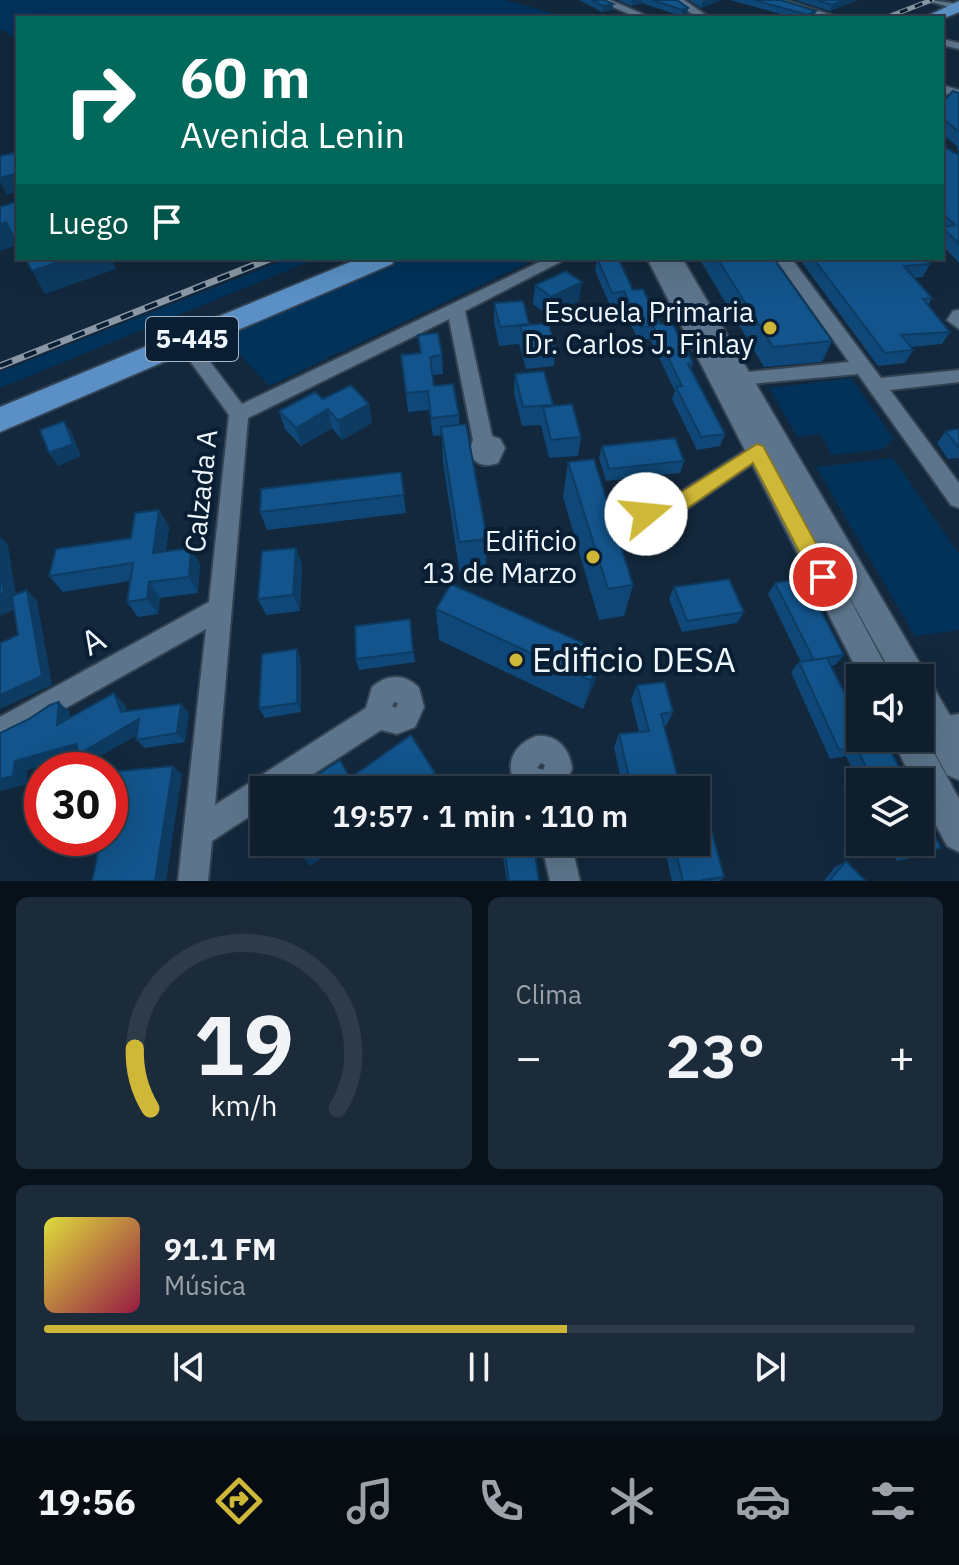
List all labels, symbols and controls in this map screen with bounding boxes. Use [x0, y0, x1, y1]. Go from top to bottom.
text: 60 m [180, 41, 310, 113]
icon: right [48, 48, 152, 152]
text: Avenida Lenin [180, 111, 405, 158]
icon: arrive [145, 200, 189, 244]
text: Luego [48, 203, 129, 242]
place label: Escuela Primaria Dr. Carlos J. Finlay [524, 293, 754, 362]
road number: 5-445 [146, 317, 238, 361]
marker: Escuela Primaria Dr. Carlos J. Finlay [761, 319, 779, 337]
street label: Calzada A [176, 427, 225, 554]
position arrow [604, 472, 688, 556]
place label: Edificio 13 de Marzo [422, 522, 577, 591]
pin [789, 543, 857, 611]
marker: Edificio 13 de Marzo [584, 548, 602, 566]
icon: arrive [801, 555, 845, 599]
street label: A [72, 616, 113, 665]
place label: Edificio DESA [532, 637, 736, 681]
marker: Edificio DESA [507, 651, 525, 669]
map controls [846, 664, 934, 856]
button: sound [846, 664, 934, 752]
speed limit sign: 30 [24, 752, 128, 856]
button: layers [846, 768, 934, 856]
text: 19:57 · 1 min · 110 m [332, 796, 628, 835]
text: Clima [516, 977, 582, 1011]
text: 19 [194, 990, 294, 1098]
text: 23° [665, 1016, 765, 1095]
text: − [516, 1028, 542, 1085]
text: + [889, 1028, 915, 1085]
text: km/h [210, 1087, 277, 1124]
text: 91.1 FM [164, 1229, 277, 1268]
text: Música [164, 1268, 246, 1302]
icon: previous [167, 1345, 211, 1389]
icon: pause [457, 1345, 501, 1389]
icon: next [748, 1345, 792, 1389]
icon: directions [211, 1473, 267, 1529]
icon: music [342, 1473, 398, 1529]
icon: phone [473, 1473, 529, 1529]
icon: climate [604, 1473, 660, 1529]
icon: car [735, 1473, 791, 1529]
icon: filters [865, 1473, 921, 1529]
text: 19:56 [37, 1478, 136, 1525]

